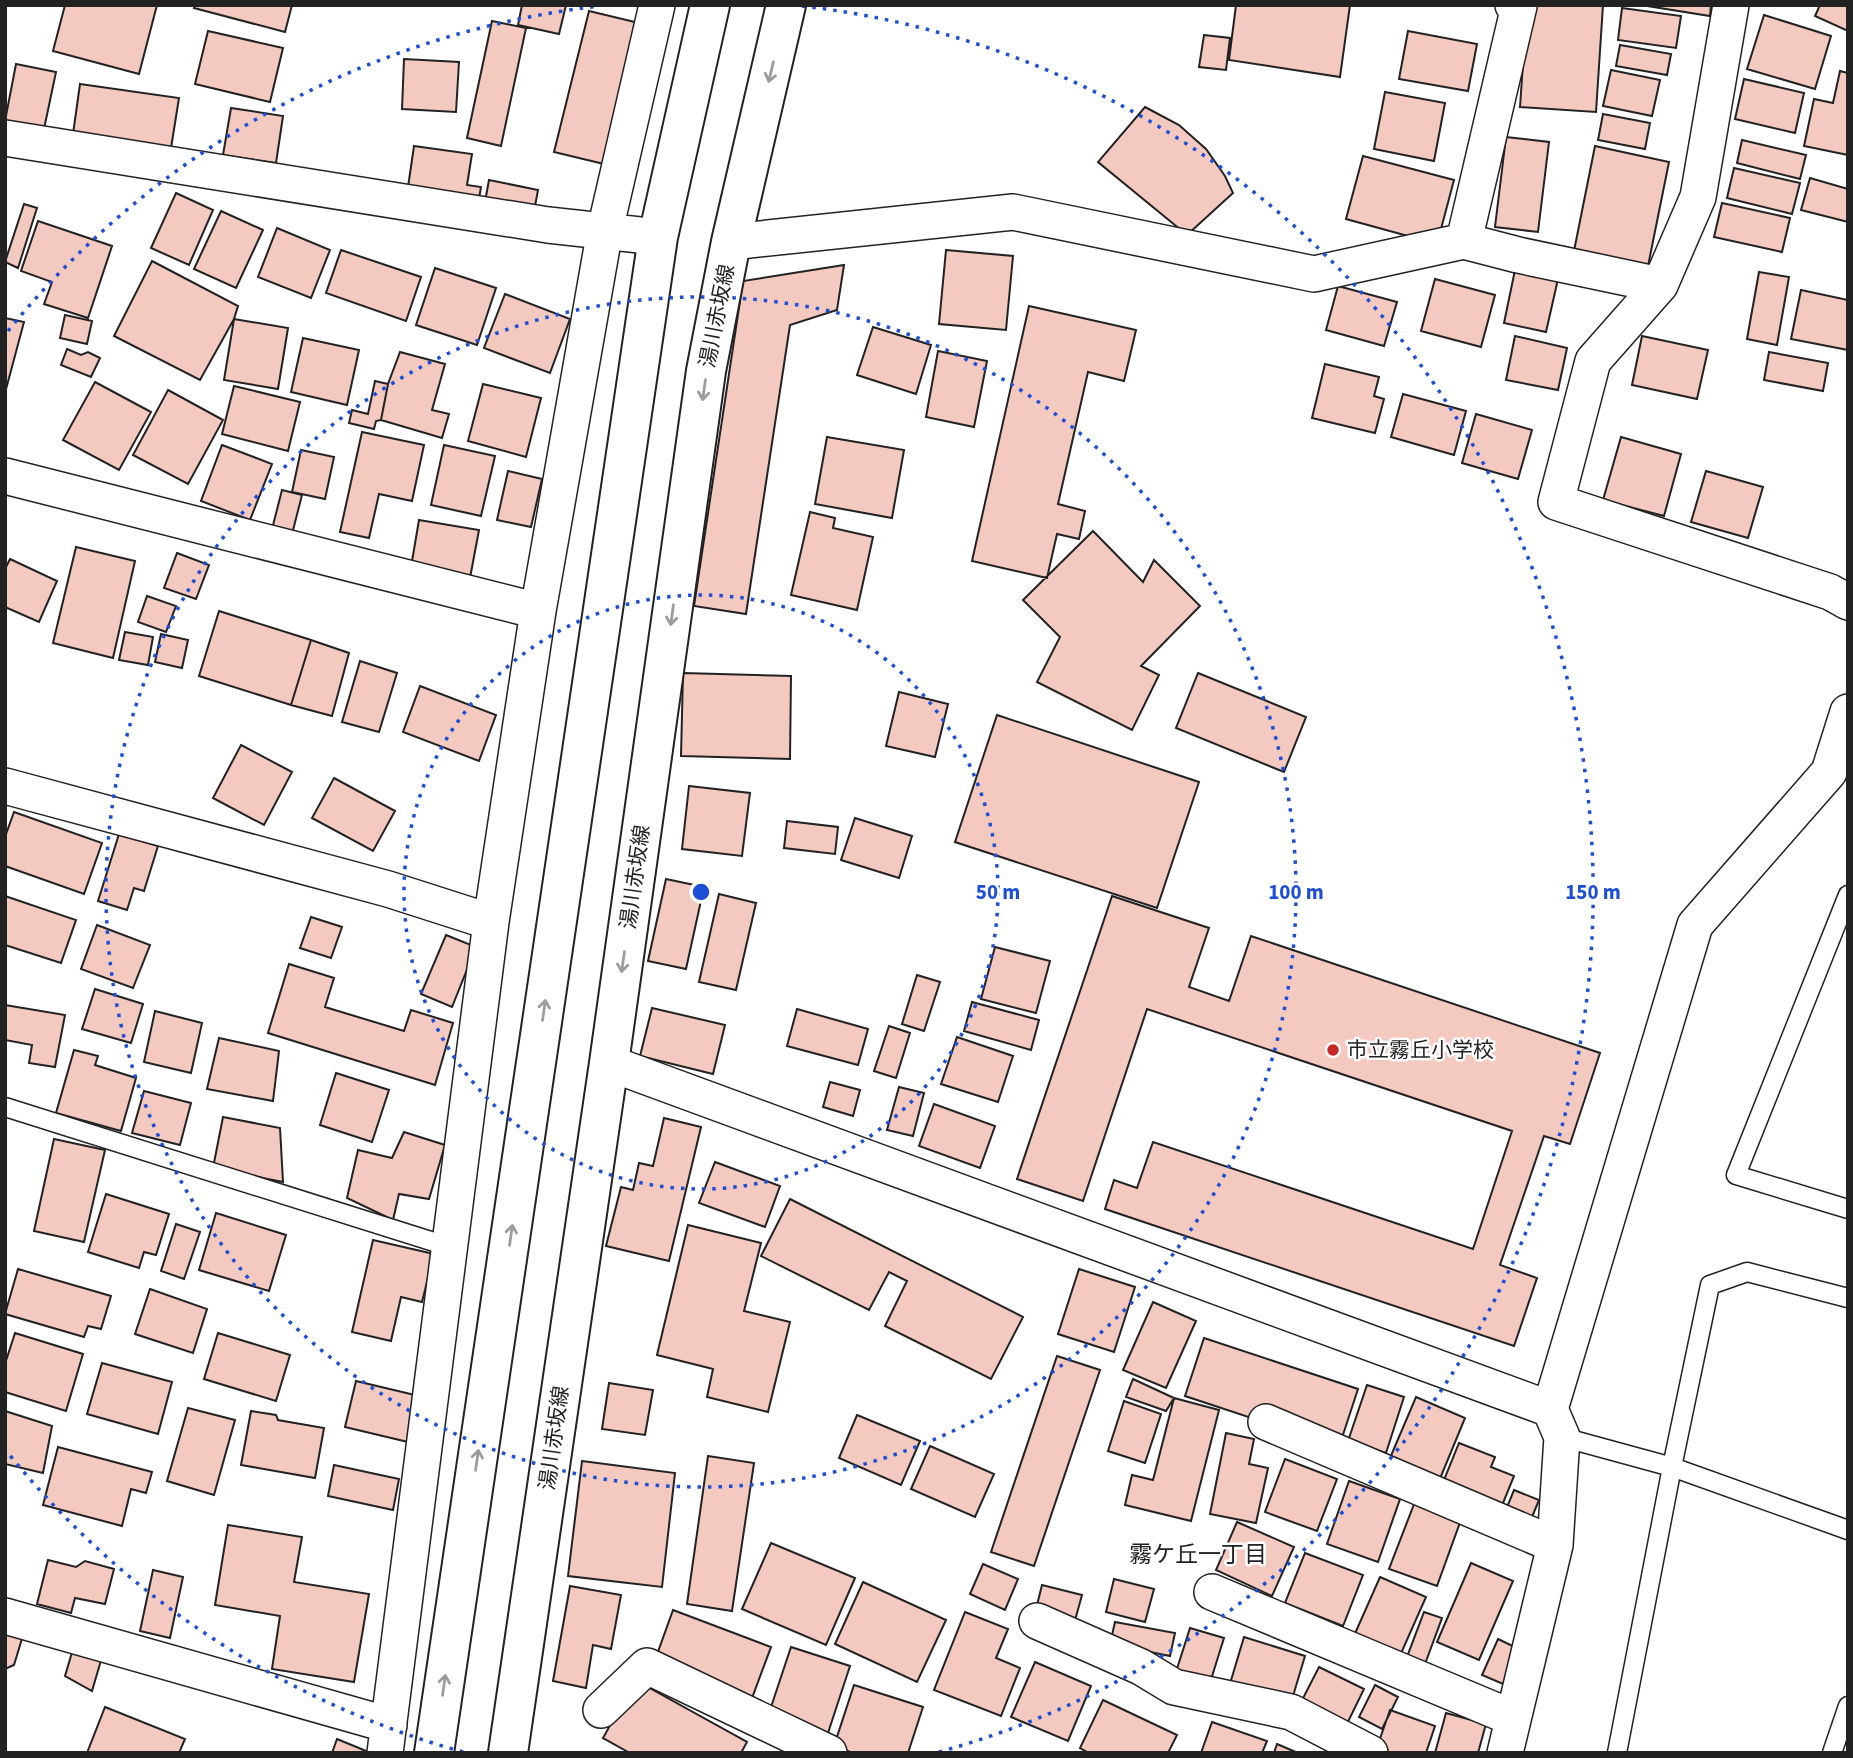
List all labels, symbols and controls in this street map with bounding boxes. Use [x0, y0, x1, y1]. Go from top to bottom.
one-way arrow [763, 60, 777, 83]
street label: 湯川赤坂線 [692, 262, 742, 370]
one-way arrow [697, 378, 710, 401]
one-way arrow [665, 604, 678, 626]
street label: 湯川赤坂線 [613, 823, 657, 931]
text: 50 m [976, 877, 1020, 907]
text: 100 m [1268, 877, 1324, 907]
text: 150 m [1565, 877, 1621, 907]
centre of rings [689, 880, 713, 904]
one-way arrow [617, 950, 630, 973]
one-way arrow [538, 999, 551, 1022]
place label: 市立霧丘小学校 [1347, 1035, 1494, 1065]
marker: 市立霧丘小学校 [1325, 1042, 1341, 1058]
one-way arrow [504, 1224, 517, 1247]
street label: 湯川赤坂線 [532, 1384, 576, 1492]
one-way arrow [471, 1449, 484, 1472]
district label: 霧ケ丘一丁目 [1129, 1538, 1267, 1571]
one-way arrow [438, 1674, 451, 1697]

